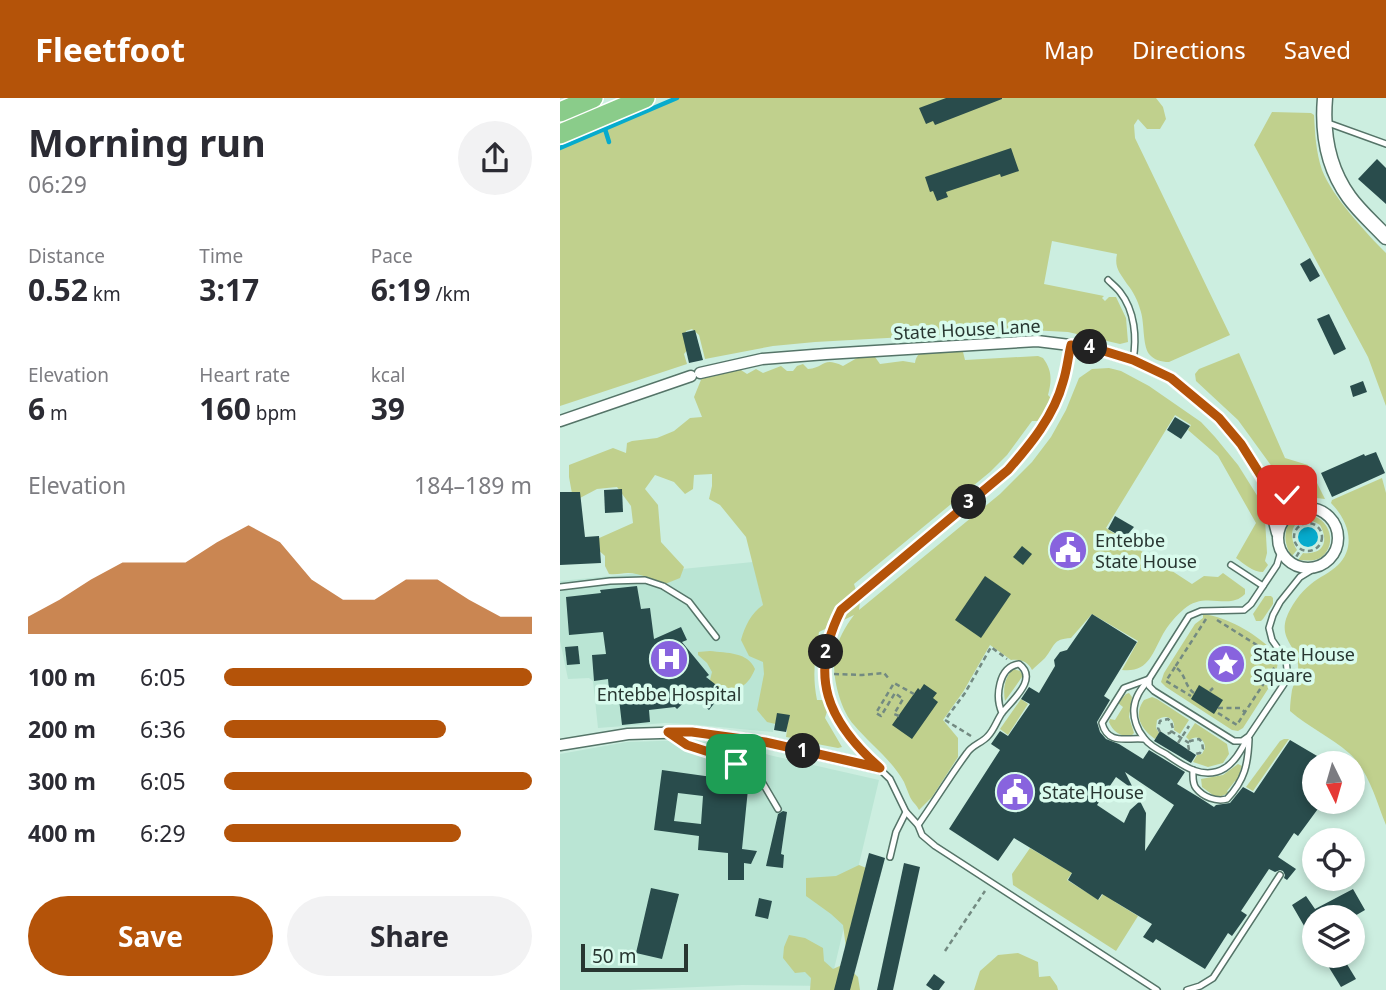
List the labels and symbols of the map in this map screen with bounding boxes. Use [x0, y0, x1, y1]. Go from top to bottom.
street label: State House Lane [893, 313, 1041, 345]
pin: 4 [1072, 330, 1108, 364]
pin [1257, 465, 1317, 525]
pin: 3 [952, 484, 986, 520]
place label: Entebbe State House [1095, 528, 1197, 573]
public building icon: Entebbe State House [1047, 529, 1089, 571]
pin: 2 [808, 634, 844, 670]
hospital icon: Entebbe Hospital [648, 638, 690, 680]
place label: State House Square [1253, 642, 1355, 687]
place icon: State House Square [1205, 643, 1247, 685]
place label: Entebbe Hospital [597, 682, 741, 706]
pin [706, 734, 766, 794]
pin: 1 [786, 734, 820, 768]
north arrow [1302, 751, 1365, 814]
public building icon: State House [994, 771, 1036, 813]
place label: State House [1042, 780, 1144, 804]
scale bar [581, 941, 688, 973]

